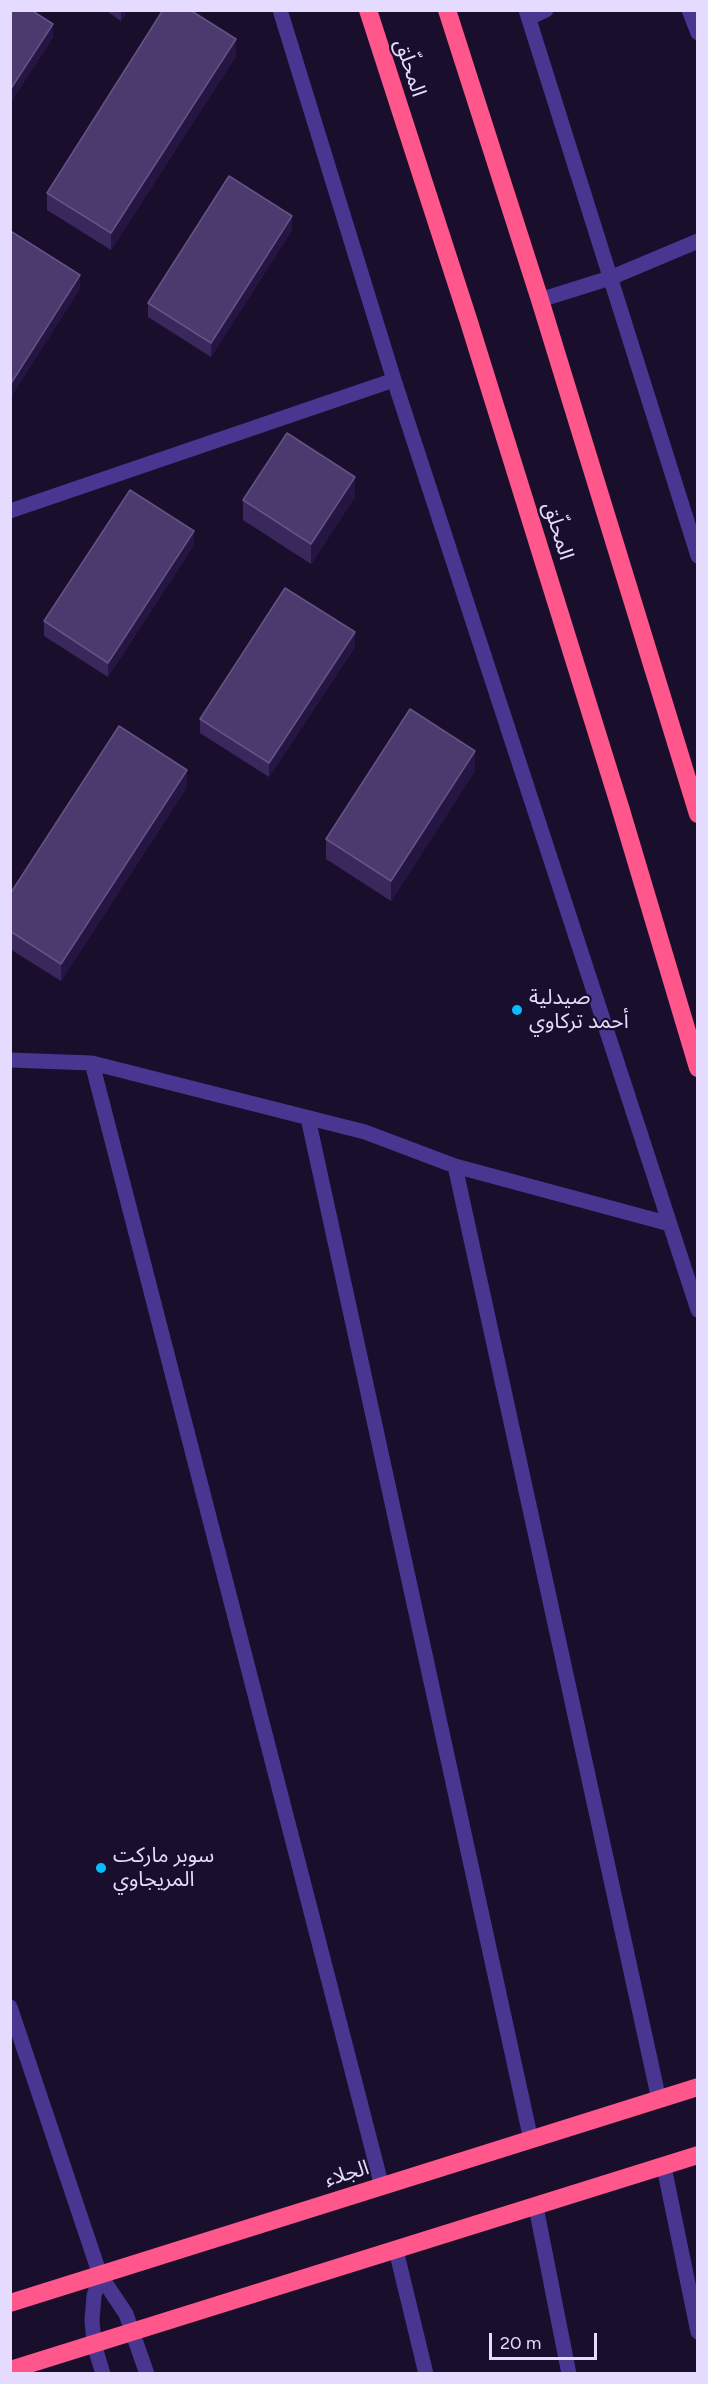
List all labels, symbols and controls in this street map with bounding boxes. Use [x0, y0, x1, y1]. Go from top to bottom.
street label: المحلّق [389, 36, 431, 100]
street label: المحلّق [537, 499, 579, 563]
place label: صيدلية أحمد تركاوي [529, 985, 629, 1035]
marker: صيدلية أحمد تركاوي [510, 1003, 524, 1017]
place label: سوبر ماركت المريجاوي [113, 1843, 214, 1893]
marker: سوبر ماركت المريجاوي [94, 1861, 108, 1875]
street label: الجلاء [322, 2155, 372, 2193]
scale bar [492, 2321, 600, 2359]
text: 20 m [500, 2332, 541, 2354]

